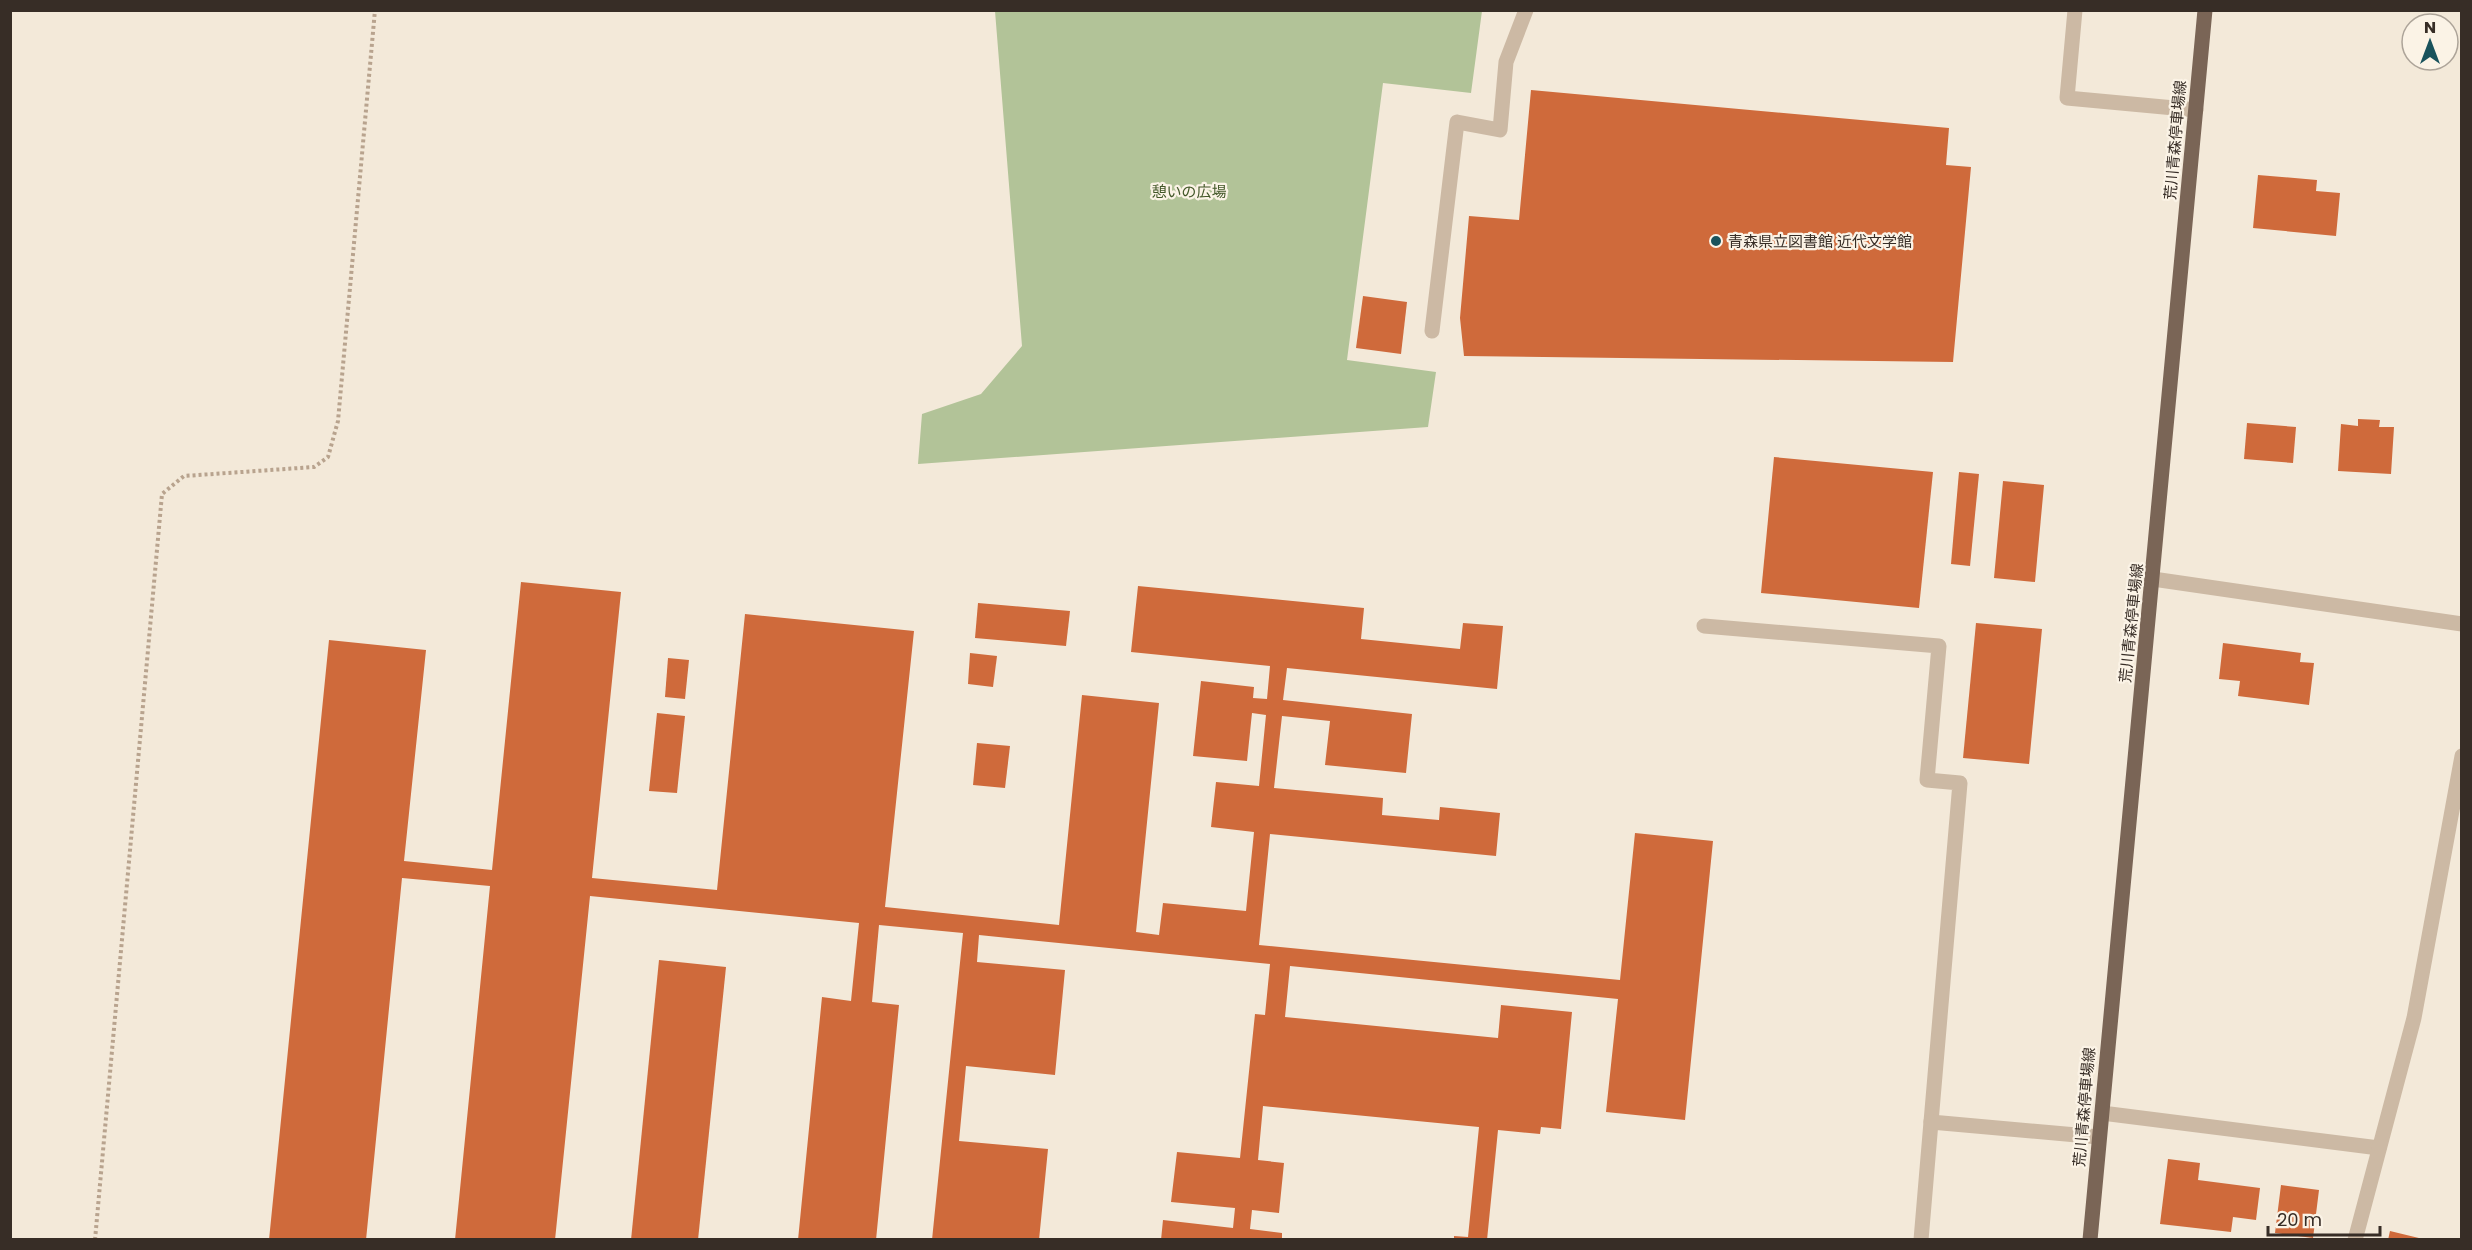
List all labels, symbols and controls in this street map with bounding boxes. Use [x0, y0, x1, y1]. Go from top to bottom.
north arrow [2400, 12, 2460, 72]
text: N [2424, 16, 2436, 39]
street label: 荒川青森停車場線 [2159, 79, 2191, 201]
park label: 憩いの広場 [1151, 181, 1227, 202]
place label: 青森県立図書館 近代文学館 [1728, 231, 1912, 252]
marker: 青森県立図書館 近代文学館 [1709, 234, 1723, 248]
street label: 荒川青森停車場線 [2114, 562, 2148, 684]
street label: 荒川青森停車場線 [2068, 1046, 2100, 1168]
scale bar [2268, 1199, 2380, 1237]
text: 20 m [2277, 1207, 2322, 1232]

